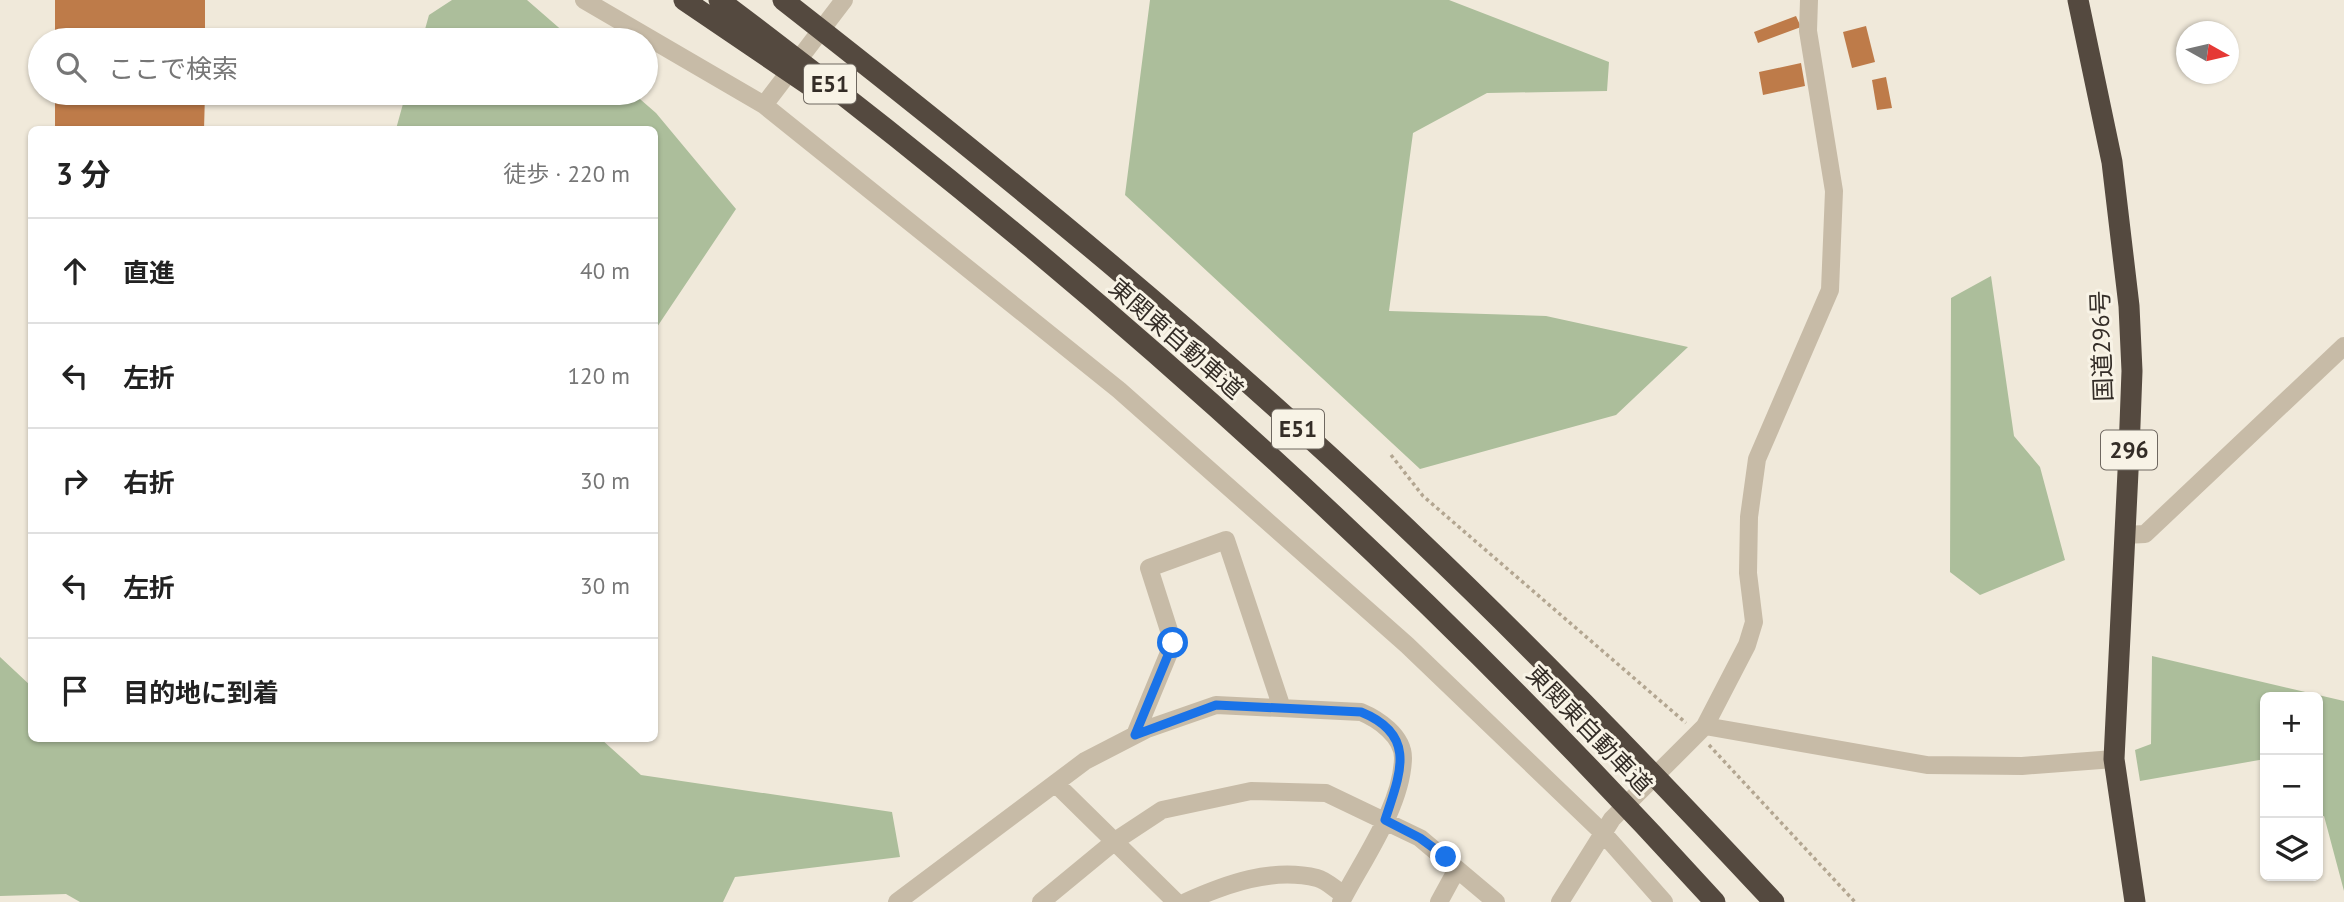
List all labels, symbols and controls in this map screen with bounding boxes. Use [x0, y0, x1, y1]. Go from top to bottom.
north arrow [2176, 21, 2239, 84]
search box [28, 28, 658, 105]
icon: search [52, 48, 90, 86]
text: ここで検索 [108, 52, 238, 85]
road number: E51 [804, 64, 856, 104]
text: 3 分 [56, 154, 111, 193]
text: 徒歩 · 220 m [503, 159, 630, 188]
icon: ahead [56, 252, 94, 290]
text: 直進 [123, 256, 175, 289]
text: 40 m [580, 256, 630, 285]
street label: 東関東自動車道 [1103, 272, 1250, 405]
street label: 国道296号 [2084, 290, 2119, 402]
icon: left [56, 357, 94, 395]
text: 左折 [123, 361, 175, 394]
text: 120 m [568, 361, 630, 390]
road number: E51 [1272, 410, 1324, 448]
road number: 296 [2101, 431, 2157, 470]
icon: right [56, 462, 94, 500]
text: 右折 [123, 466, 175, 499]
text: 30 m [580, 466, 630, 495]
icon: left [56, 567, 94, 605]
text: 左折 [123, 571, 175, 604]
text: 30 m [580, 571, 630, 600]
route start [1157, 627, 1188, 658]
street label: 東関東自動車道 [1520, 658, 1659, 801]
icon: arrive [56, 672, 94, 710]
text: 目的地に到着 [123, 676, 279, 709]
map controls [2260, 692, 2323, 881]
button: + [2260, 692, 2323, 755]
button: − [2260, 755, 2323, 818]
button: layers [2260, 818, 2323, 881]
route end [1430, 841, 1461, 872]

